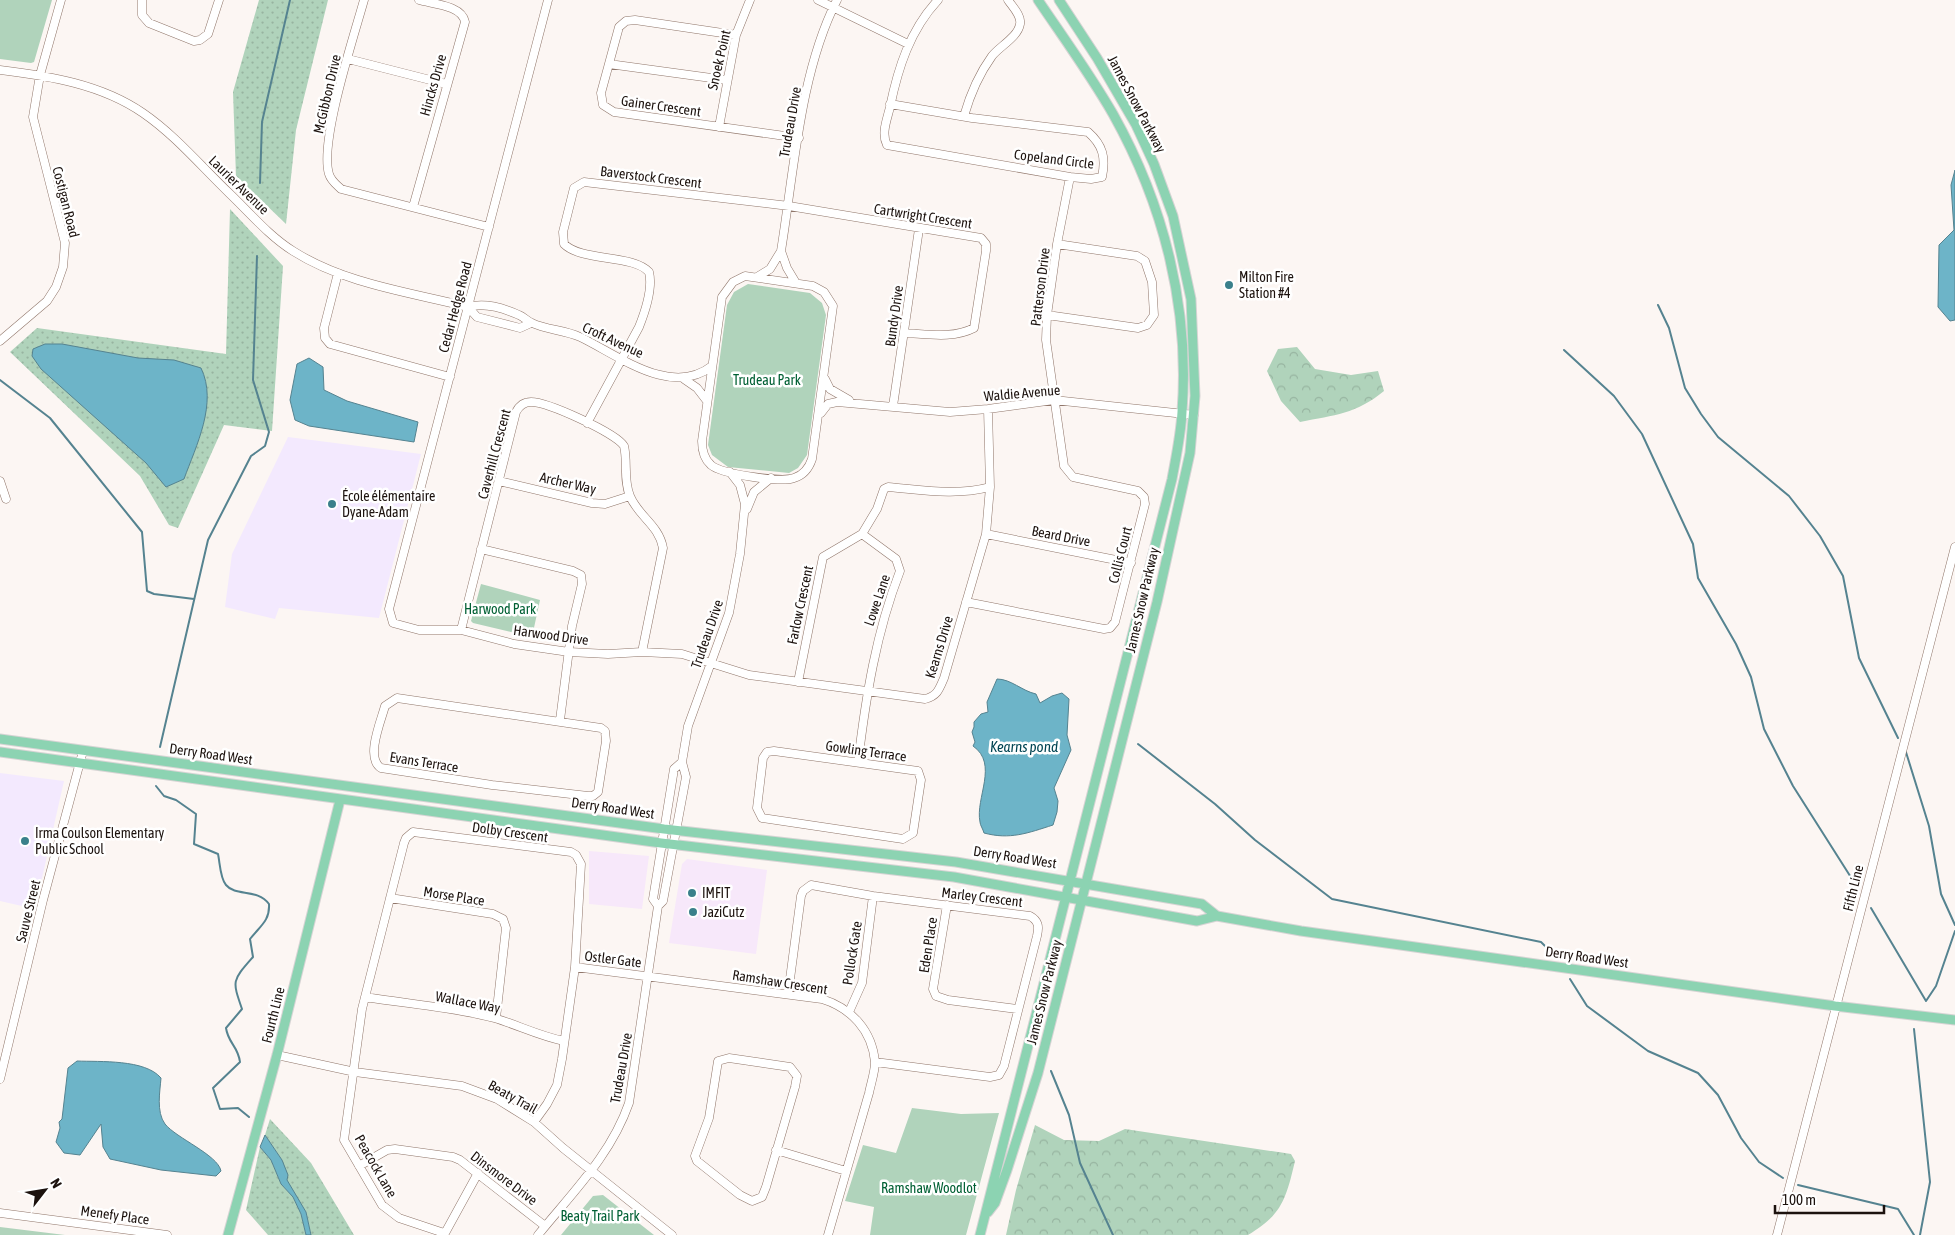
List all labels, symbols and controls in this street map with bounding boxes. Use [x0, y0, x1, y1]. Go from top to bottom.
street label: Snoek Point [704, 28, 734, 92]
street label: Hincks Drive [417, 52, 449, 118]
street label: McGibbon Drive [310, 53, 344, 135]
street label: James Snow Parkway [1105, 53, 1169, 155]
street label: Trudeau Drive [776, 85, 804, 159]
street label: Gainer Crescent [620, 92, 702, 120]
street label: Copeland Circle [1013, 146, 1095, 172]
street label: Laurier Avenue [206, 152, 272, 218]
street label: Baverstock Crescent [599, 163, 703, 191]
street label: Costigan Road [49, 165, 83, 239]
street label: Cartwright Crescent [873, 200, 973, 232]
street label: Patterson Drive [1027, 247, 1053, 327]
street label: Cedar Hedge Road [435, 260, 475, 354]
place label: Milton Fire Station #4 [1239, 269, 1294, 301]
marker: Milton Fire Station #4 [1223, 279, 1235, 291]
street label: Bundy Drive [882, 284, 906, 348]
street label: Croft Avenue [580, 319, 646, 361]
park label: Trudeau Park [733, 372, 801, 388]
street label: Waldie Avenue [983, 382, 1061, 404]
street label: Caverhill Crescent [474, 407, 514, 501]
street label: Archer Way [538, 469, 598, 497]
place label: École élémentaire Dyane-Adam [342, 488, 435, 520]
marker: École élémentaire Dyane-Adam [326, 498, 338, 510]
street label: Beard Drive [1030, 522, 1092, 550]
street label: Collis Court [1105, 525, 1135, 585]
street label: James Snow Parkway [1122, 546, 1162, 654]
street label: Farlow Crescent [784, 564, 816, 646]
street label: Lowe Lane [861, 572, 893, 628]
street label: Trudeau Drive [688, 598, 726, 670]
park label: Harwood Park [464, 601, 536, 617]
street label: Kearns Drive [922, 614, 956, 680]
street label: Harwood Drive [512, 622, 590, 648]
street label: Gowling Terrace [824, 737, 908, 765]
water label: Kearns pond [990, 738, 1058, 755]
street label: Derry Road West [168, 740, 254, 768]
street label: Evans Terrace [388, 749, 460, 775]
street label: Derry Road West [570, 794, 656, 822]
street label: Dolby Crescent [471, 819, 549, 845]
place label: Irma Coulson Elementary Public School [35, 825, 165, 857]
marker: Irma Coulson Elementary Public School [19, 835, 31, 847]
street label: Derry Road West [972, 843, 1058, 871]
street label: Fifth Line [1840, 863, 1866, 913]
street label: Sauve Street [13, 878, 43, 944]
street label: Morse Place [422, 883, 486, 909]
street label: Marley Crescent [941, 884, 1023, 910]
place label: IMFIT [702, 885, 730, 901]
marker: IMFIT [686, 887, 698, 899]
place label: JaziCutz [703, 904, 744, 920]
marker: JaziCutz [687, 906, 699, 918]
street label: Eden Place [916, 916, 940, 974]
street label: Pollock Gate [839, 920, 865, 986]
street label: James Snow Parkway [1023, 938, 1065, 1046]
street label: Derry Road West [1544, 943, 1630, 971]
street label: Ostler Gate [584, 948, 642, 970]
street label: Ramshaw Crescent [731, 967, 829, 997]
street label: Fourth Line [258, 985, 288, 1045]
street label: Wallace Way [434, 988, 502, 1016]
street label: Trudeau Drive [607, 1031, 635, 1105]
street label: Beaty Trail [486, 1077, 541, 1117]
street label: Peacock Lane [352, 1132, 400, 1200]
street label: Dinsmore Drive [468, 1148, 540, 1208]
north arrow [20, 1165, 70, 1215]
text: N [47, 1176, 65, 1191]
park label: Ramshaw Woodlot [881, 1180, 977, 1196]
scale bar [1775, 1182, 1884, 1214]
text: 100 m [1782, 1191, 1816, 1208]
street label: Menefy Place [80, 1202, 150, 1228]
park label: Beaty Trail Park [560, 1208, 640, 1224]

